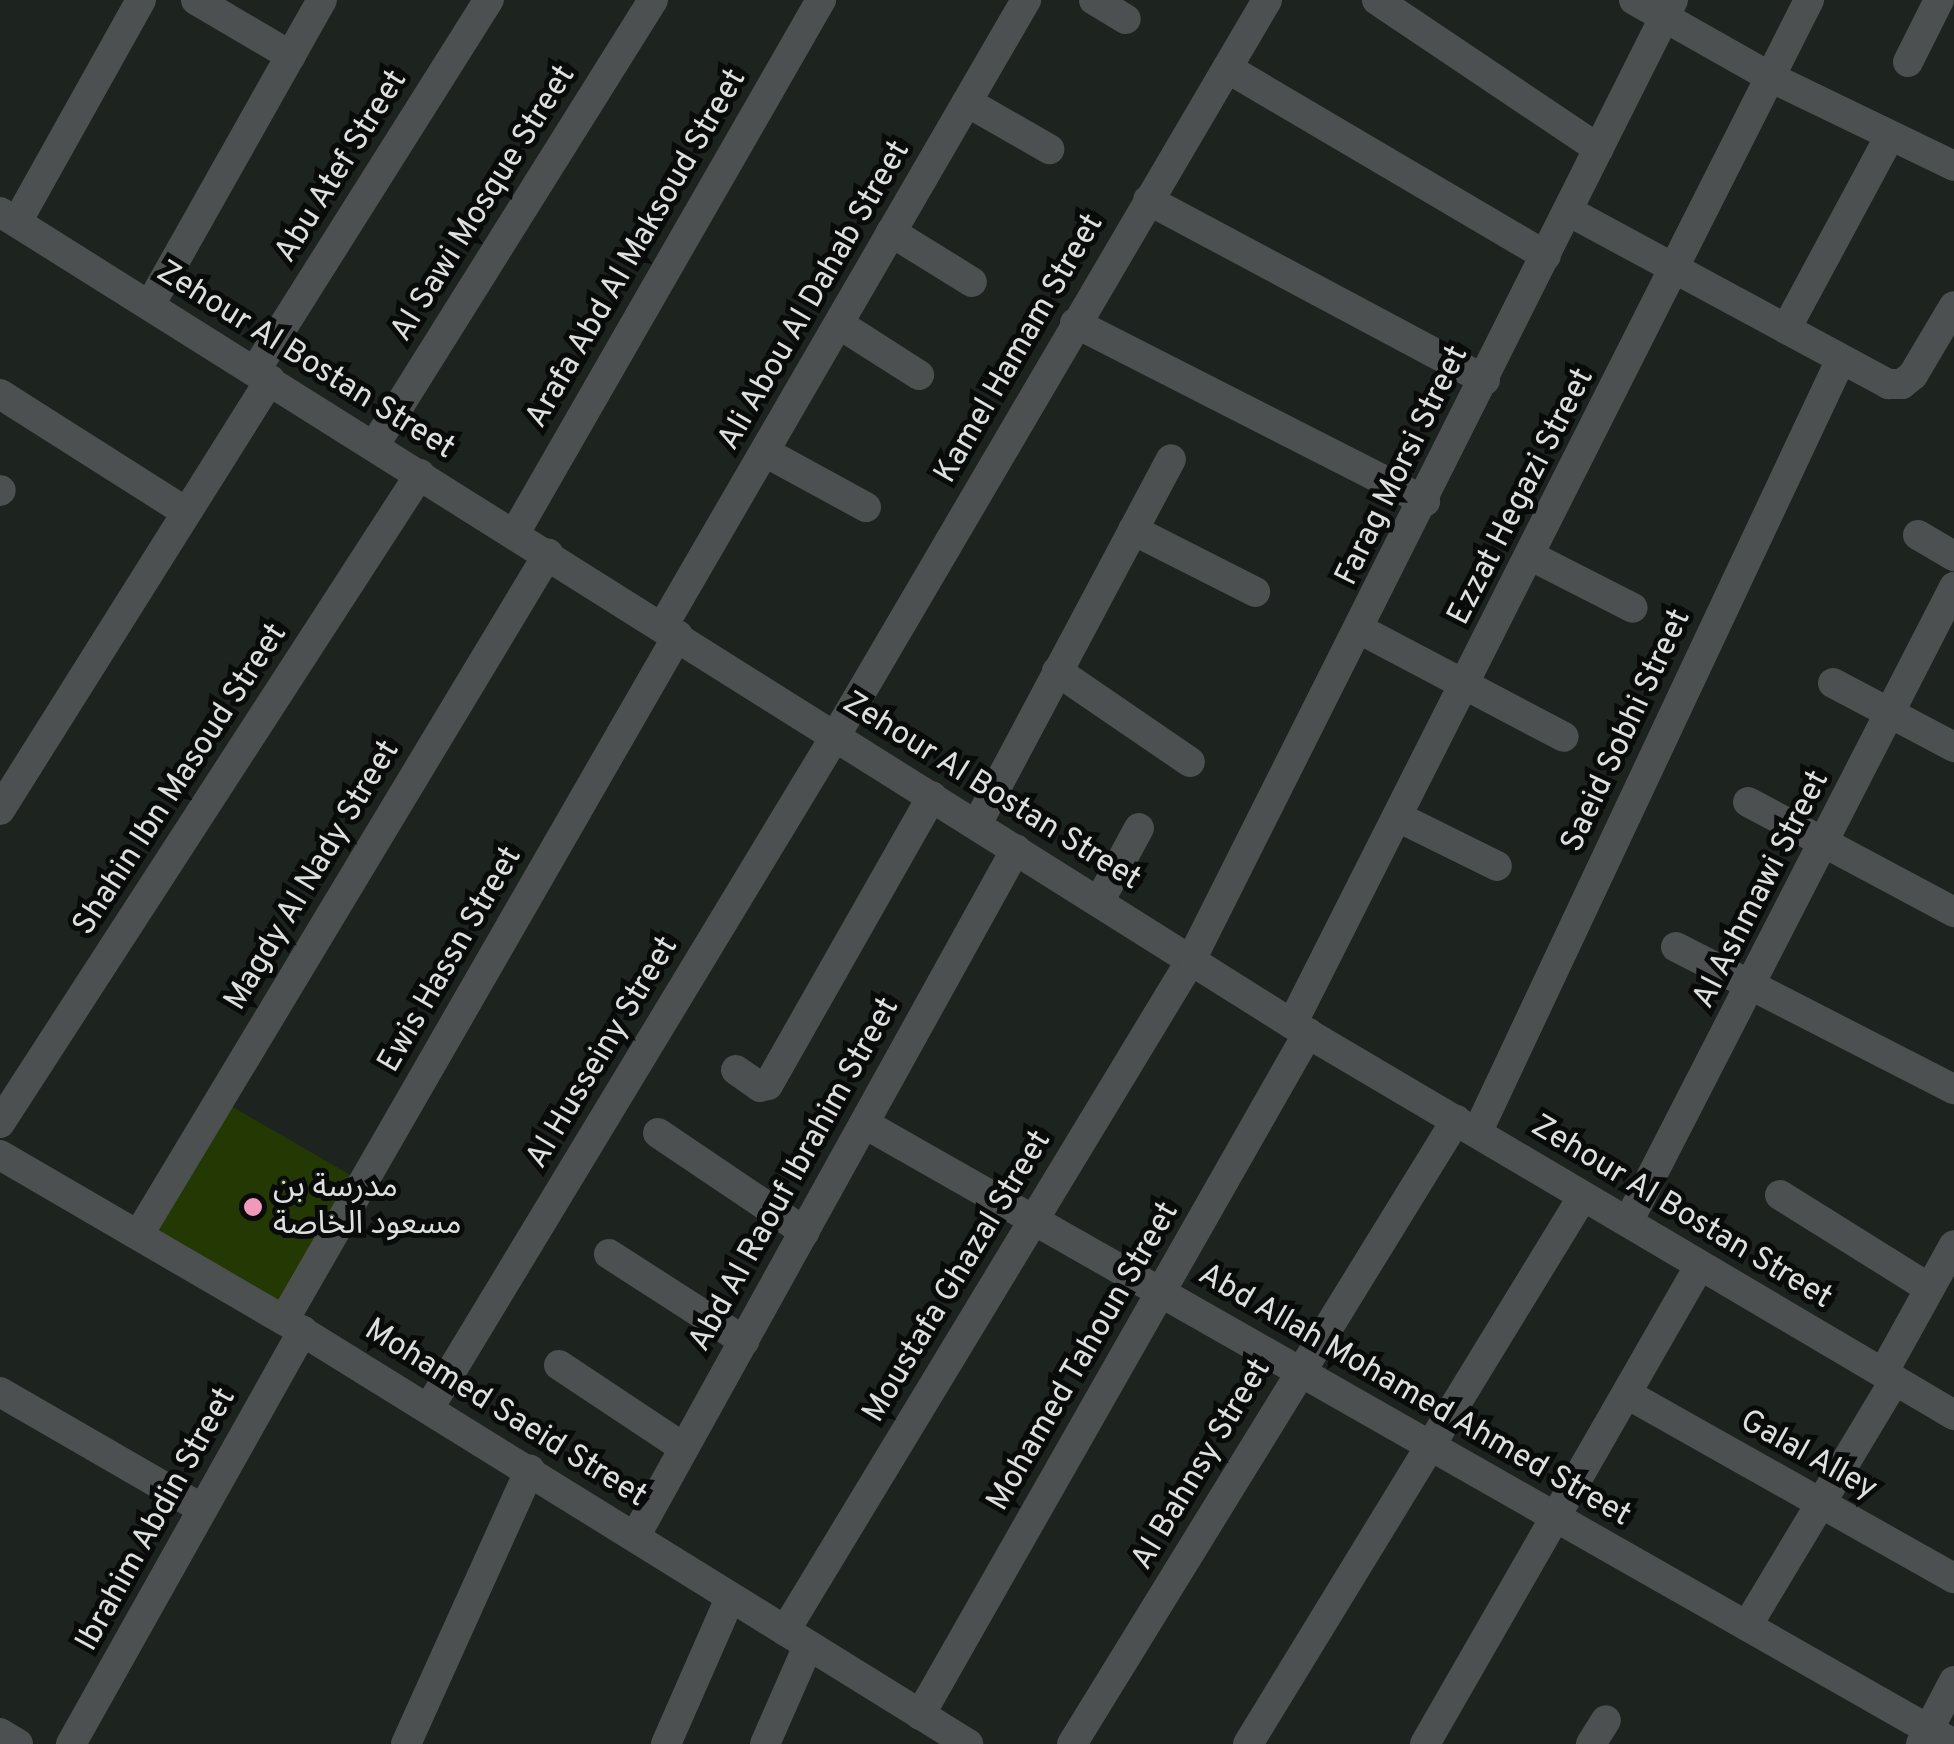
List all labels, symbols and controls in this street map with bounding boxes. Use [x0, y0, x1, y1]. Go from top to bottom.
street label: Al Sawi Mosque Street [383, 59, 585, 349]
street label: Arafa Abd Al Maksoud Street [518, 62, 756, 436]
street label: Abu Atef Street [267, 63, 417, 271]
street label: Ali Abou Al Dahab Street [710, 133, 920, 459]
street label: Kamel Hamam Street [927, 208, 1113, 490]
street label: Zehour Al Bostan Street [148, 253, 462, 469]
street label: Farag Morsi Street [1328, 340, 1478, 592]
street label: Ezzat Hegazi Street [1441, 362, 1603, 632]
street label: Saeid Sobhi Street [1554, 603, 1700, 859]
street label: Shahin Ibn Masoud Street [66, 617, 296, 943]
street label: Zehour Al Bostan Street [834, 684, 1148, 900]
street label: Magdy Al Nady Street [217, 733, 409, 1019]
street label: Al Ashmawi Street [1685, 764, 1839, 1016]
street label: Ewis Hassn Street [371, 840, 531, 1080]
street label: Al Husseiny Street [519, 930, 687, 1176]
street label: Abd Al Raouf Ibrahim Street [681, 991, 909, 1359]
street label: Zehour Al Bostan Street [1523, 1108, 1839, 1318]
street label: Moustafa Ghazal Street [856, 1124, 1060, 1430]
place label: مدرسة بن مسعود الخاصة [273, 1170, 462, 1245]
street label: Mohamed Tahoun Street [979, 1195, 1189, 1519]
marker: مدرسة بن مسعود الخاصة [242, 1196, 264, 1218]
street label: Abd Allah Mohamed Ahmed Street [1190, 1255, 1638, 1537]
street label: Mohamed Saeid Street [357, 1312, 653, 1516]
street label: Al Bahnsy Street [1124, 1353, 1280, 1577]
street label: Ibrahim Abdin Street [68, 1381, 246, 1659]
street label: Galal Alley [1732, 1402, 1884, 1510]

